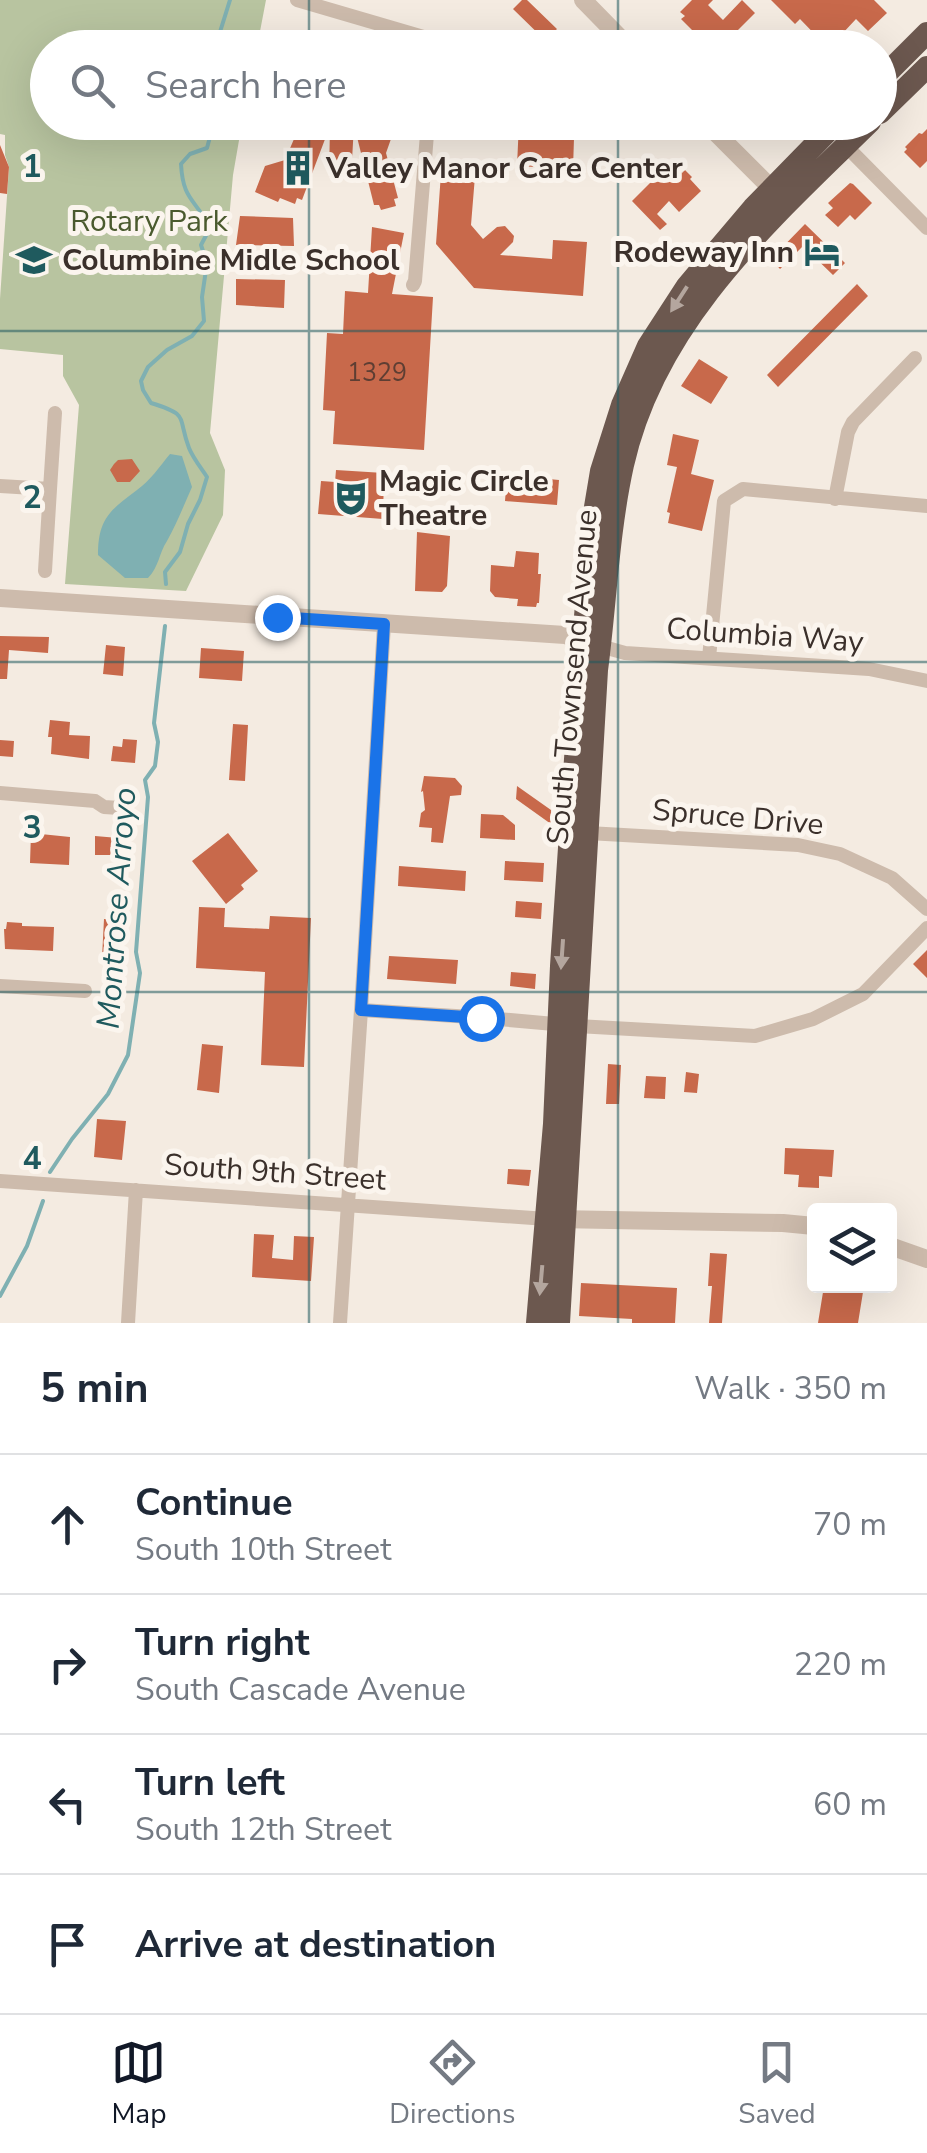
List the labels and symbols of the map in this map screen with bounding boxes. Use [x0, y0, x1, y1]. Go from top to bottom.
text: 1 [22, 145, 42, 188]
place label: Valley Manor Care Center [325, 148, 683, 189]
building icon: Valley Manor Care Center [279, 149, 317, 187]
park label: Rotary Park [70, 201, 229, 242]
place label: Rodeway Inn [614, 232, 794, 273]
hotel icon: Rodeway Inn [803, 233, 841, 271]
place label: Columbine Midle School [62, 240, 400, 281]
school or university icon: Columbine Midle School [15, 241, 53, 279]
one-way arrow [670, 285, 688, 312]
house number: 1329 [347, 356, 407, 390]
place label: Magic Circle Theatre [379, 461, 549, 536]
text: 2 [22, 476, 42, 519]
theatre icon: Magic Circle Theatre [332, 479, 370, 517]
street label: South Townsend Avenue [537, 508, 608, 846]
route end [255, 595, 301, 641]
street label: Columbia Way [665, 608, 866, 663]
water label: Montrose Arroyo [87, 786, 146, 1030]
street label: Spruce Drive [651, 790, 825, 845]
text: 3 [22, 806, 42, 849]
one-way arrow [554, 939, 570, 971]
route start [459, 996, 505, 1042]
text: 4 [22, 1137, 42, 1180]
street label: South 9th Street [163, 1144, 388, 1201]
one-way arrow [533, 1264, 549, 1296]

